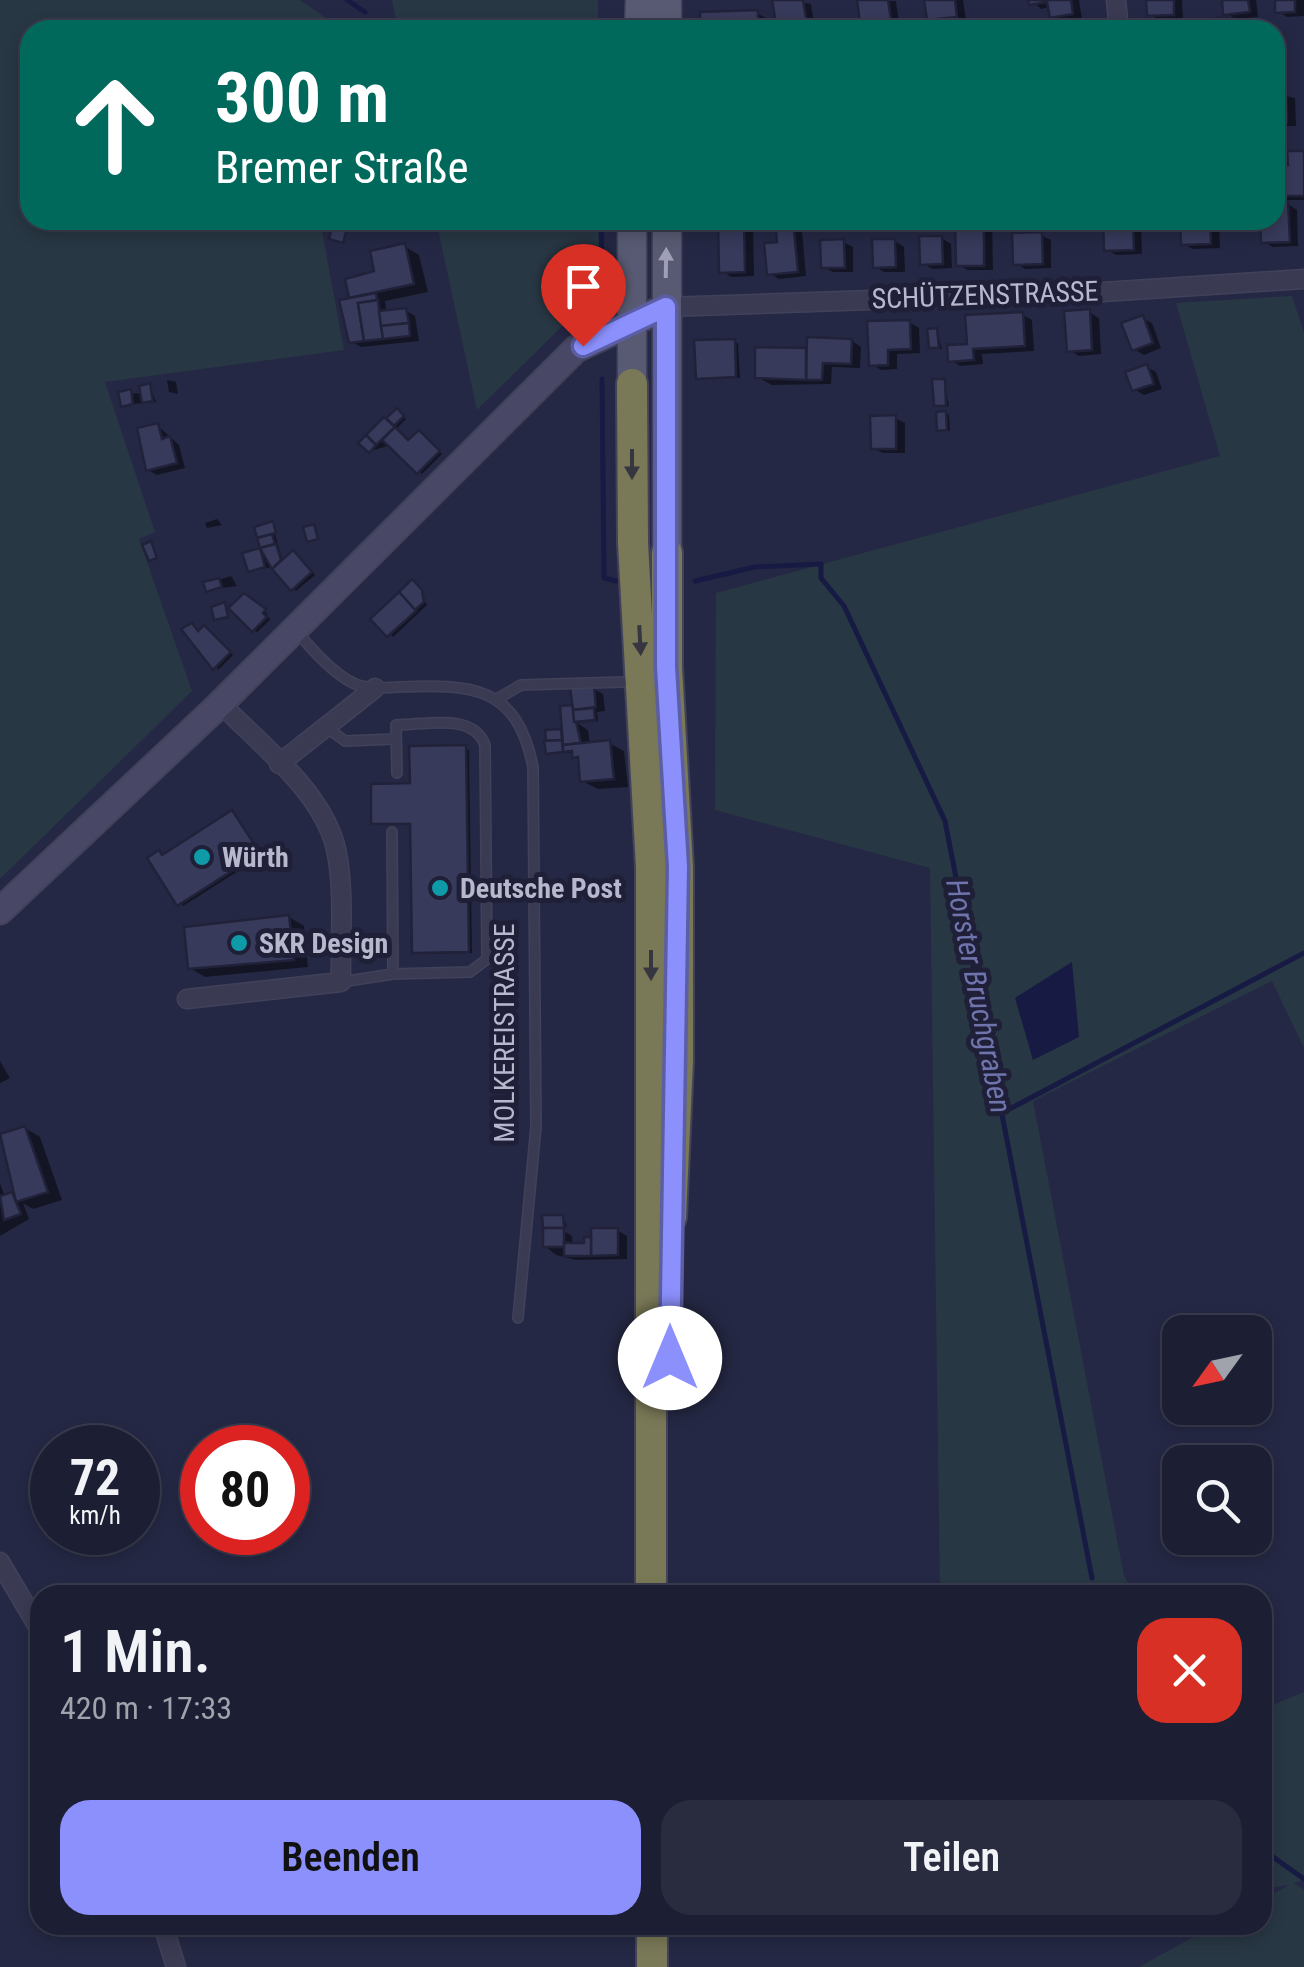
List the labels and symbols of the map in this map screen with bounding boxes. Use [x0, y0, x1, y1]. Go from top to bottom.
pin [541, 244, 626, 347]
one-way arrow [659, 247, 675, 279]
street label: SCHÜTZENSTRASSE [871, 275, 1099, 315]
one-way arrow [624, 448, 640, 480]
one-way arrow [632, 625, 648, 657]
place label: Würth [222, 841, 289, 874]
marker: Würth [191, 846, 213, 868]
place label: Deutsche Post [460, 872, 622, 905]
water label: Horster Bruchgraben [939, 876, 1019, 1116]
marker: Deutsche Post [429, 877, 451, 899]
street label: MOLKEREISTRASSE [488, 923, 521, 1143]
place label: SKR Design [259, 927, 388, 960]
marker: SKR Design [228, 932, 250, 954]
one-way arrow [643, 950, 659, 982]
position arrow [618, 1306, 722, 1410]
north arrow [1162, 1315, 1272, 1425]
speed limit sign: 80 [180, 1425, 310, 1555]

